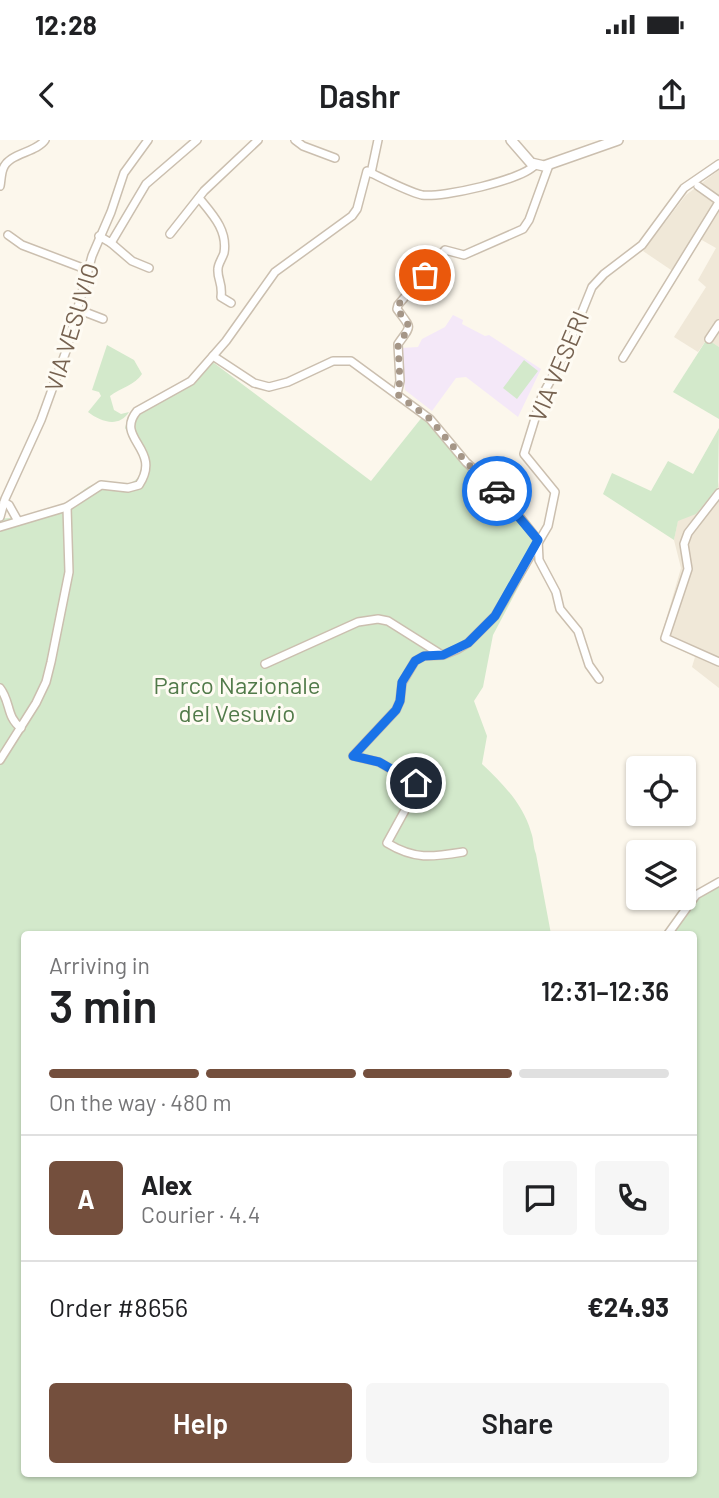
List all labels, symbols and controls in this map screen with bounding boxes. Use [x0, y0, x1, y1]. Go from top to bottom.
text: 12:28 [35, 9, 97, 40]
icon: back [28, 76, 66, 114]
text: Dashr [319, 76, 400, 114]
icon: share [653, 76, 691, 114]
pin [395, 245, 455, 305]
icon: bag [406, 256, 444, 294]
street label: VIA VESUVIO [38, 259, 104, 395]
street label: VIA VESERI [522, 306, 594, 426]
courier [462, 456, 532, 526]
icon: car [478, 472, 516, 510]
park label: Parco Nazionale del Vesuvio [153, 670, 321, 727]
pin [386, 753, 446, 813]
map controls [626, 756, 696, 910]
button: locate [626, 756, 696, 826]
icon: home [397, 764, 435, 802]
button: layers [626, 840, 696, 910]
text: Arriving in [49, 951, 150, 979]
text: 12:31–12:36 [541, 975, 669, 1006]
text: 3 min [49, 977, 158, 1032]
text: On the way · 480 m [49, 1088, 232, 1116]
button: chat [503, 1161, 577, 1235]
button: phone [595, 1161, 669, 1235]
text: Alex [141, 1169, 192, 1200]
text: A [77, 1183, 95, 1214]
text: Courier · 4.4 [141, 1200, 260, 1228]
text: Order #8656 [49, 1291, 188, 1322]
text: €24.93 [587, 1291, 669, 1322]
button: Help [49, 1383, 352, 1463]
button: Share [366, 1383, 669, 1463]

